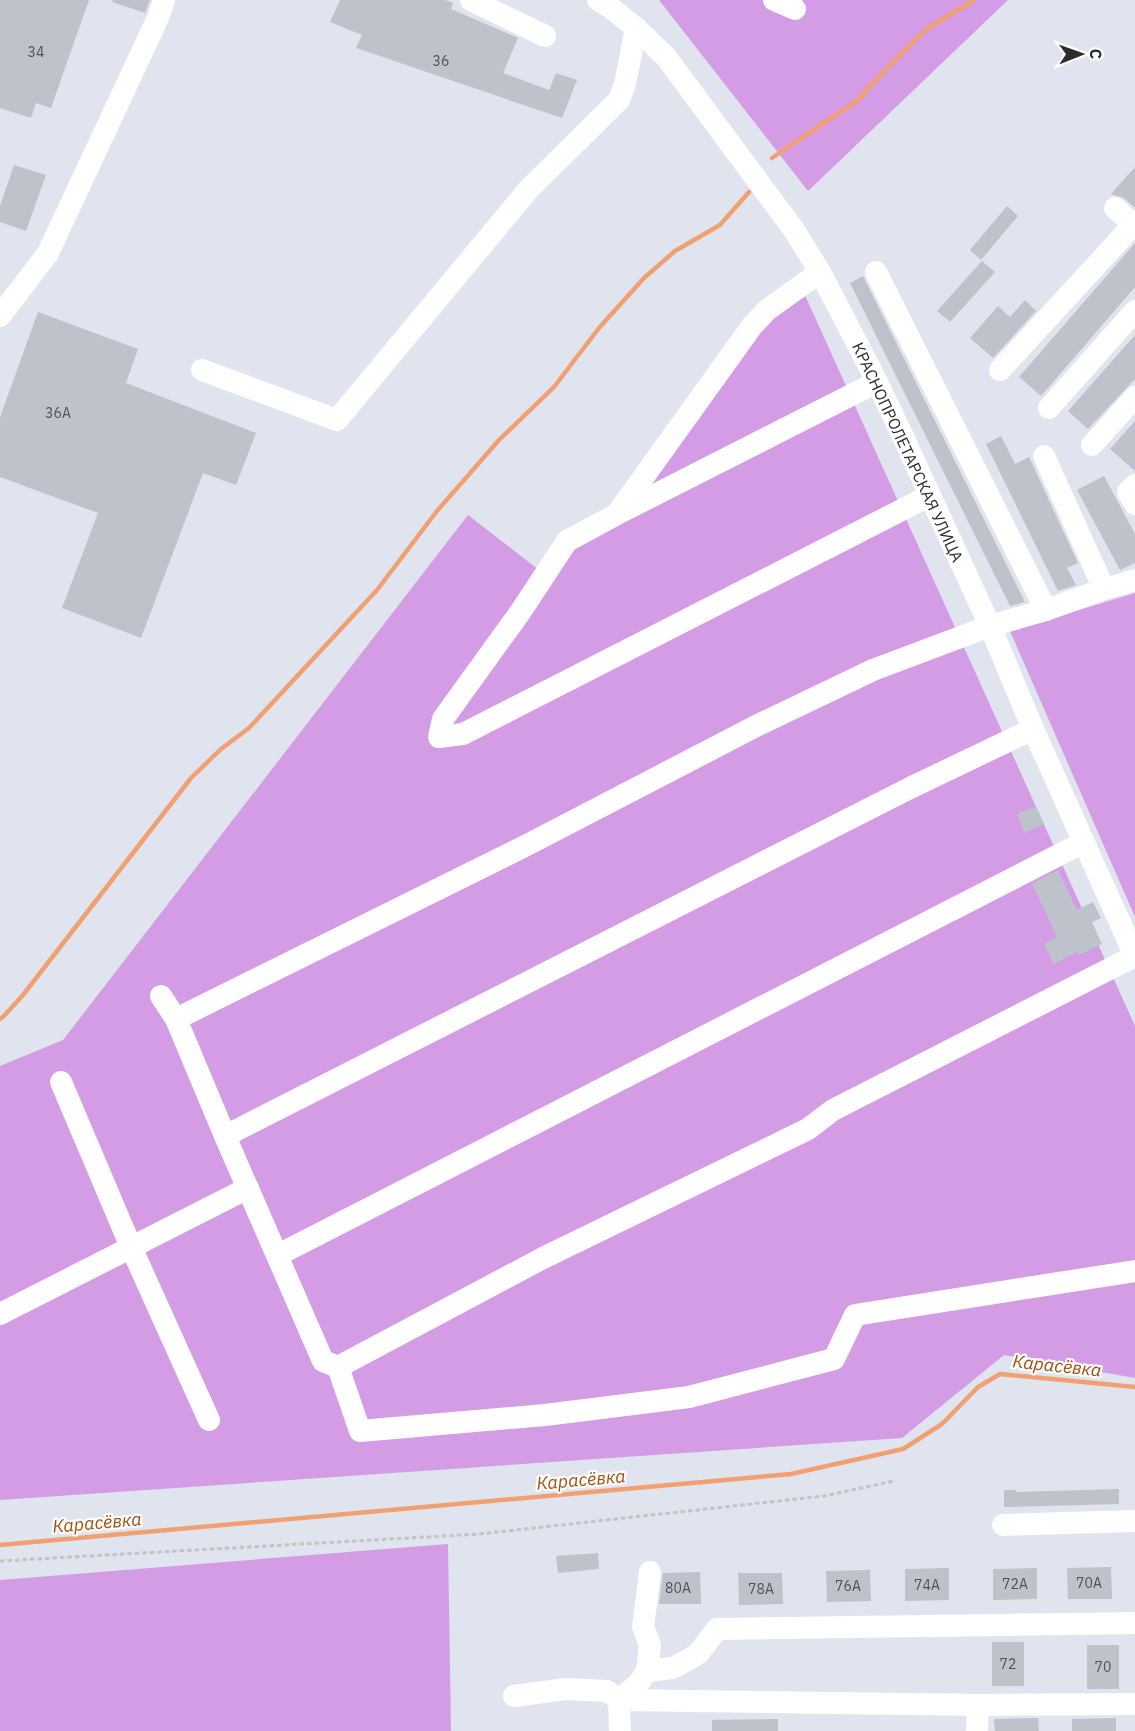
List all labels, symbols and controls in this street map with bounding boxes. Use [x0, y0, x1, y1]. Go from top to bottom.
north arrow [1051, 24, 1111, 84]
house number: 34 [28, 43, 44, 61]
text: С [1086, 48, 1106, 59]
house number: 36 [433, 52, 449, 70]
street label: КРАСНОПРОЛЕТАРСКАЯ УЛИЦА [848, 339, 968, 565]
house number: 36А [45, 404, 71, 422]
water label: Карасёвка [1012, 1349, 1103, 1382]
water label: Карасёвка [536, 1464, 626, 1495]
water label: Карасёвка [52, 1507, 142, 1538]
house number: 70А [1076, 1574, 1102, 1592]
house number: 72А [1002, 1575, 1028, 1593]
house number: 74А [914, 1576, 940, 1594]
house number: 76А [835, 1577, 861, 1595]
house number: 80А [665, 1579, 691, 1597]
house number: 78А [748, 1580, 774, 1598]
house number: 72 [1000, 1655, 1016, 1673]
house number: 70 [1095, 1658, 1111, 1676]

